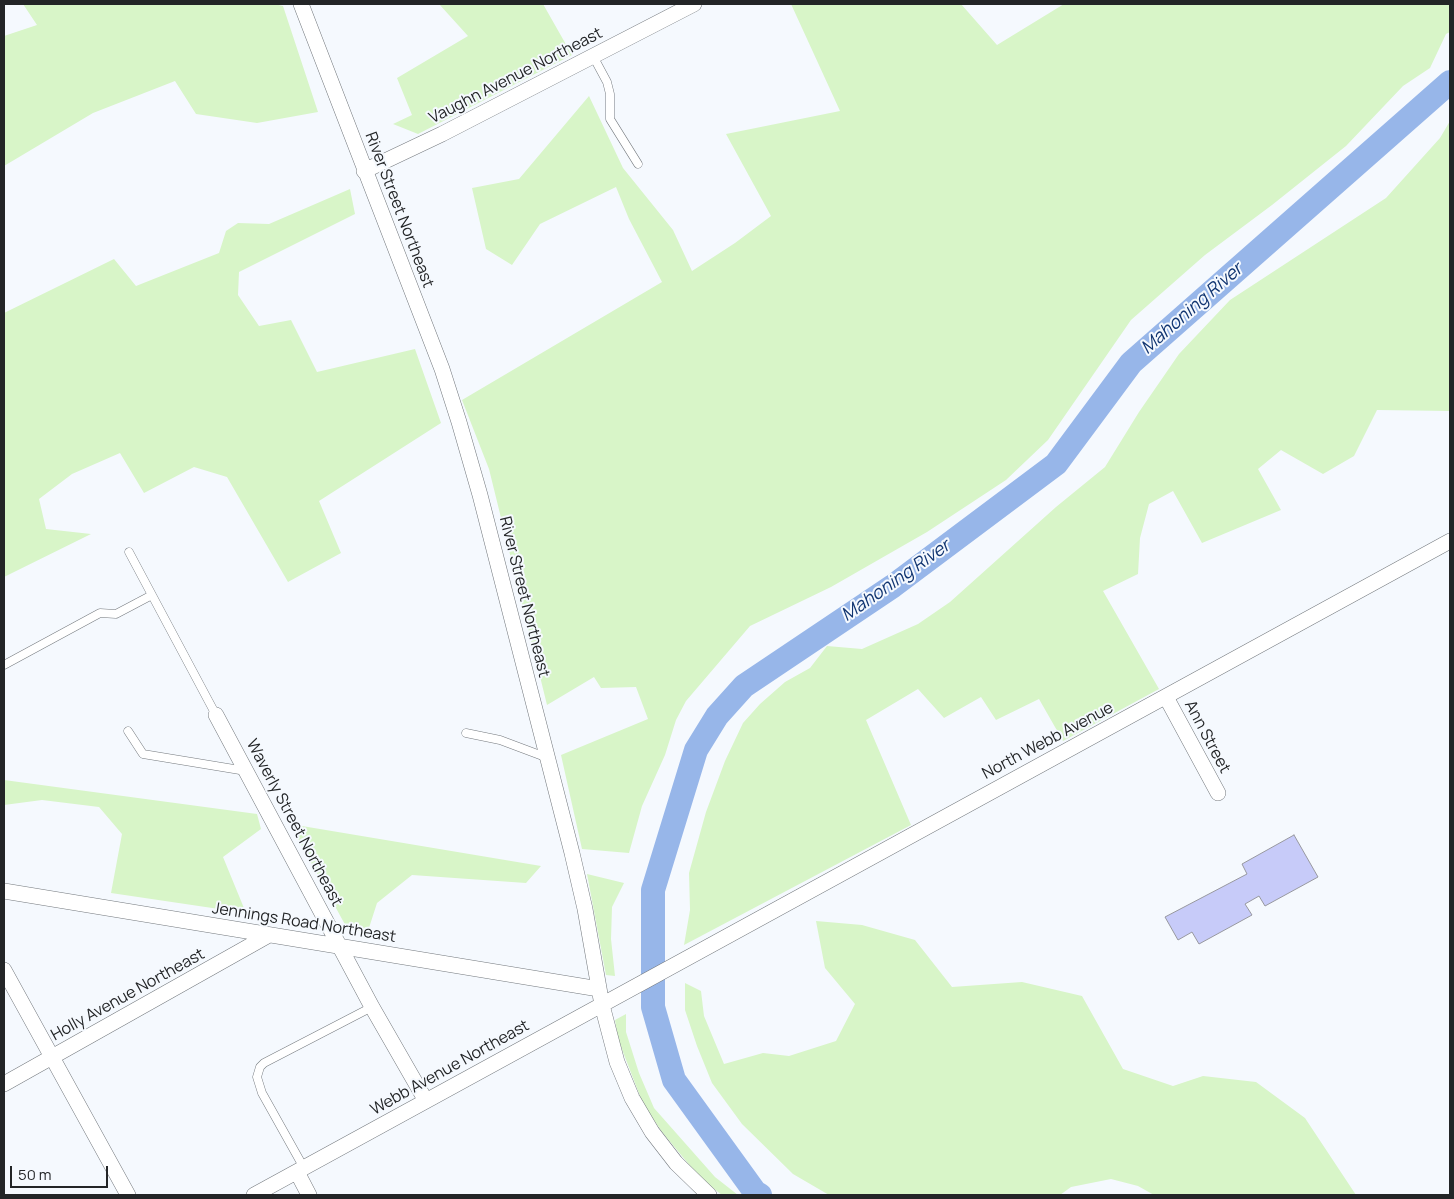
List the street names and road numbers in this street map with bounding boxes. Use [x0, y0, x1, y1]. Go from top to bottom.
street label: Vaughn Avenue Northeast [426, 24, 606, 128]
street label: River Street Northeast [360, 129, 438, 291]
street label: River Street Northeast [495, 515, 553, 679]
street label: Ann Street [1180, 697, 1234, 777]
street label: North Webb Avenue [979, 698, 1117, 784]
street label: Waverly Street Northeast [242, 736, 346, 910]
street label: Jennings Road Northeast [211, 899, 397, 947]
street label: Holly Avenue Northeast [48, 945, 208, 1045]
street label: Webb Avenue Northeast [367, 1016, 533, 1120]

